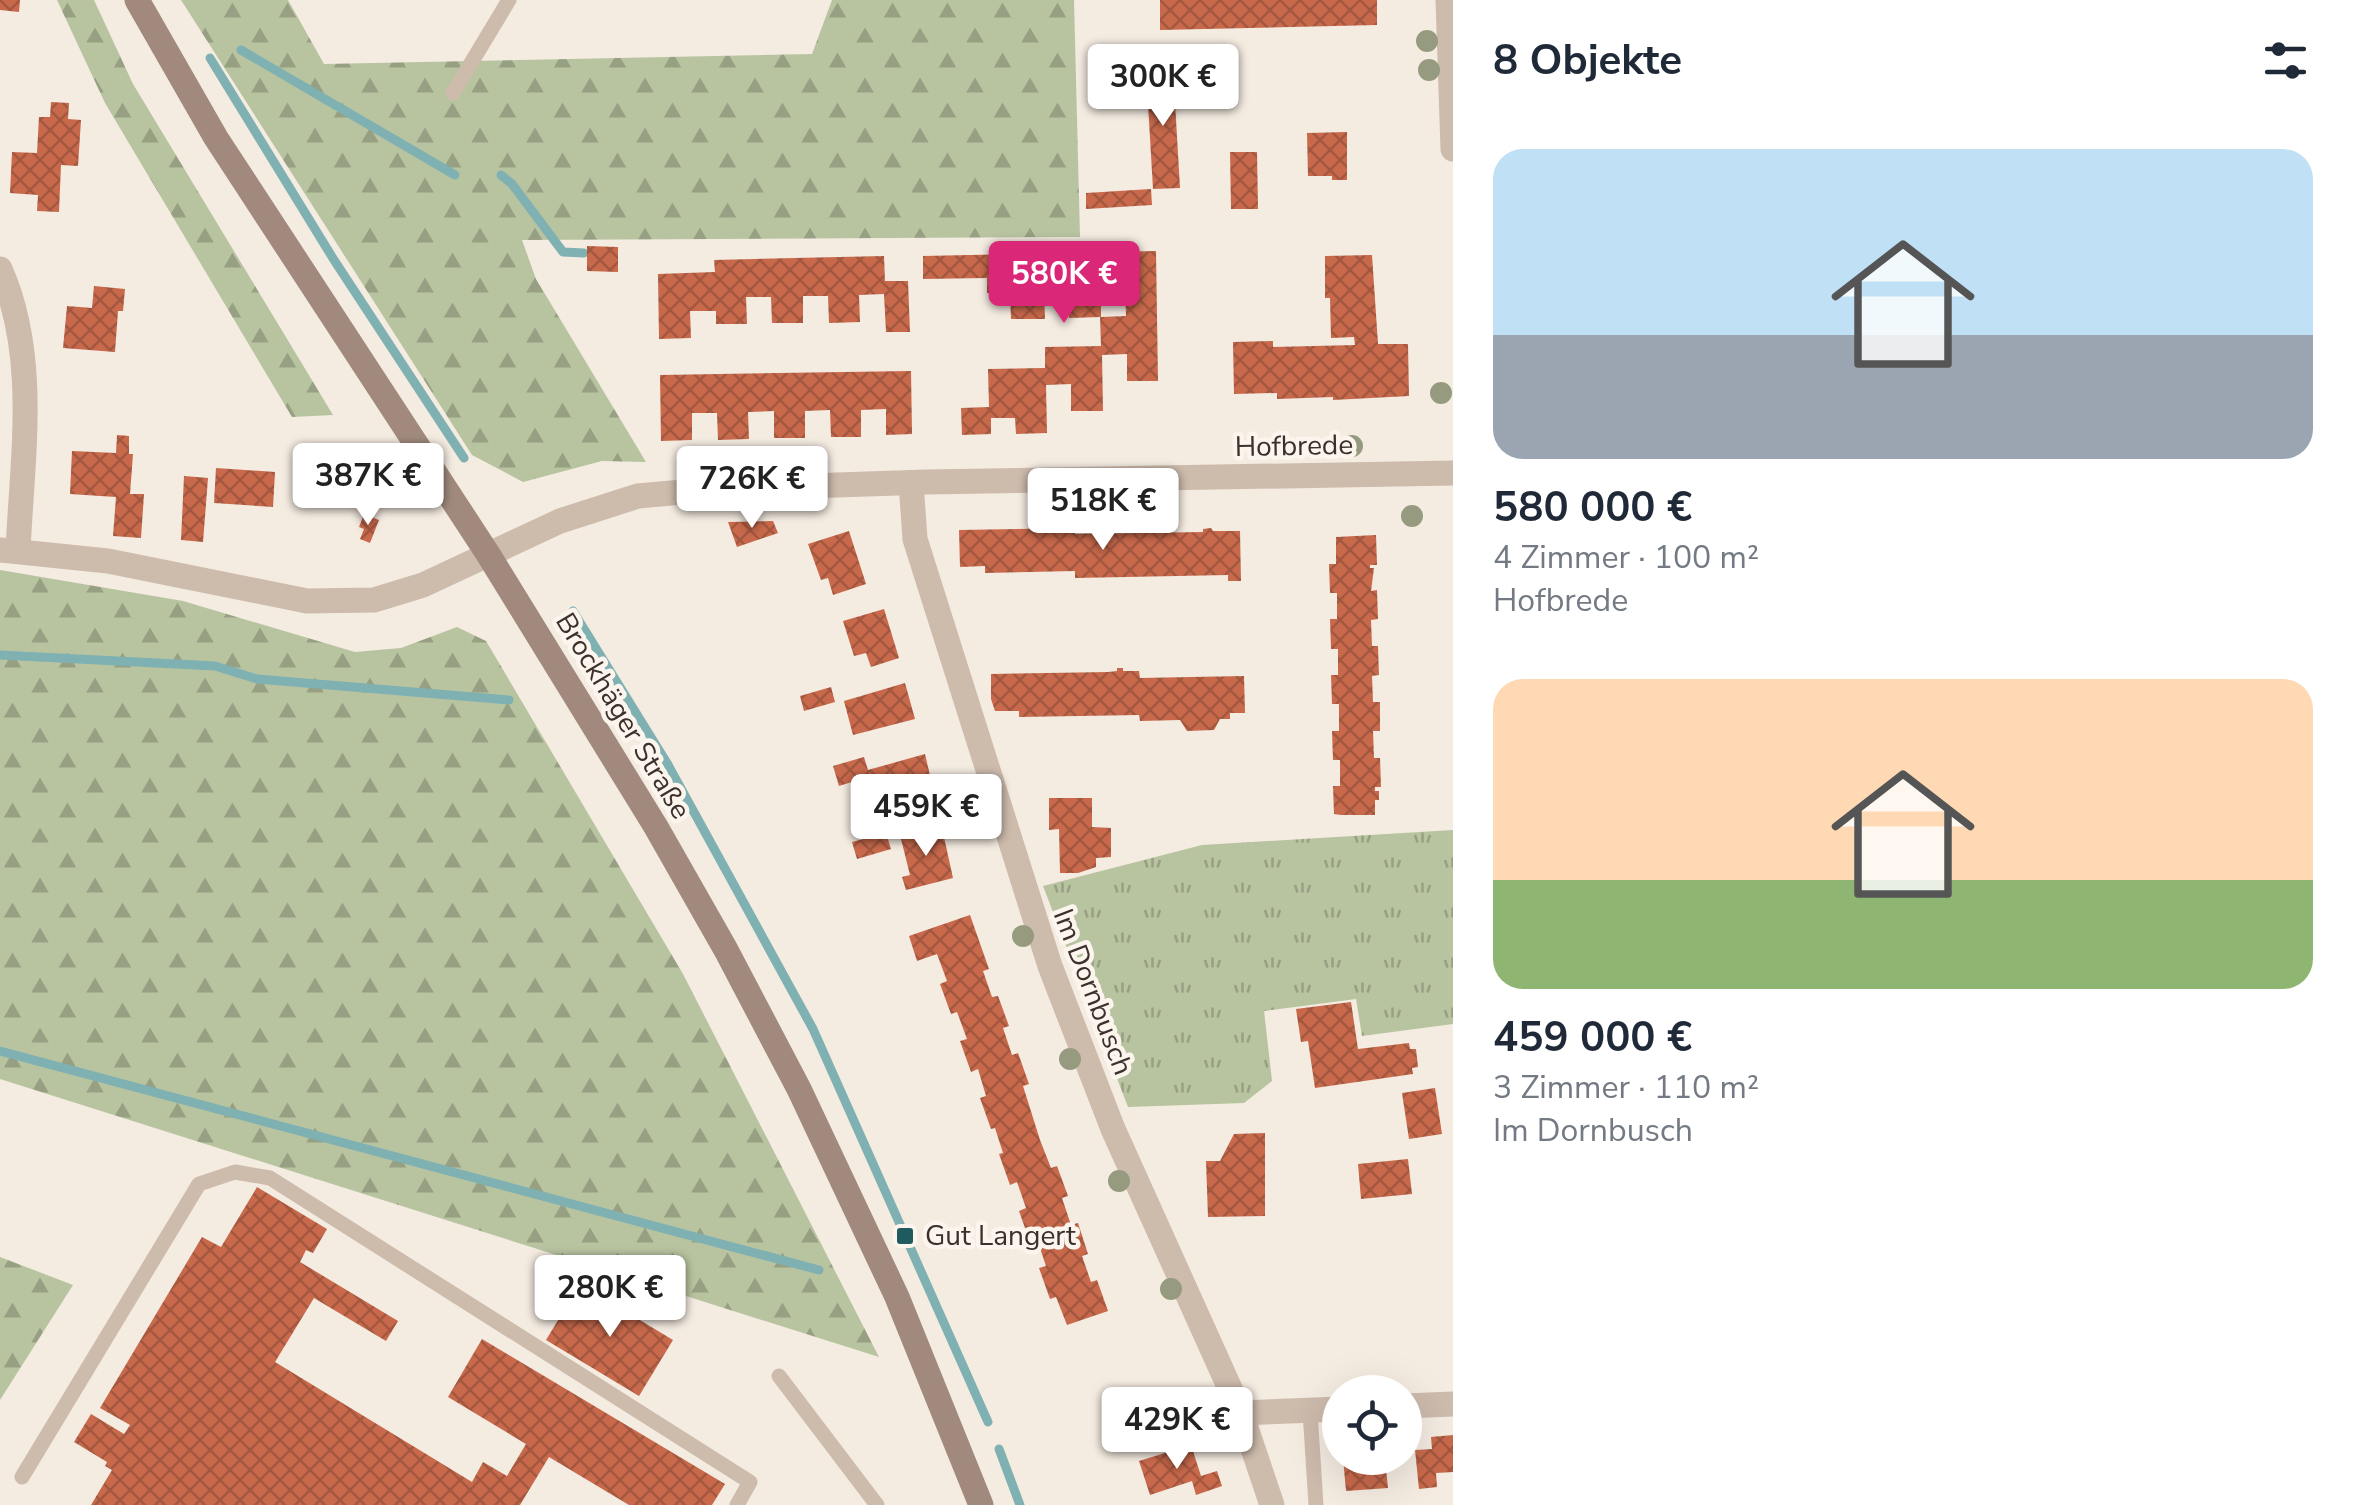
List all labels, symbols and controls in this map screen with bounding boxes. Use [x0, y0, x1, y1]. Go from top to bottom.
text: 8 Objekte [1493, 32, 1682, 89]
icon: filters [2258, 33, 2313, 88]
pin: 300K € [1082, 44, 1244, 129]
text: 300K € [1110, 55, 1216, 98]
icon: home [1813, 214, 1993, 394]
pin: 580K € [983, 241, 1145, 326]
text: 580K € [1011, 252, 1117, 295]
street label: Hofbrede [1234, 426, 1354, 466]
pin: 387K € [287, 443, 449, 528]
pin: 726K € [671, 446, 833, 531]
text: 387K € [315, 454, 421, 497]
text: 726K € [699, 457, 805, 500]
pin: 518K € [1022, 468, 1184, 553]
text: 518K € [1050, 479, 1156, 522]
text: 580 000 € [1493, 479, 1692, 536]
text: 4 Zimmer · 100 m² [1493, 536, 1759, 579]
text: Hofbrede [1493, 579, 1628, 622]
street label: Brockhäger Straße [546, 606, 700, 826]
icon: home [1813, 744, 1993, 924]
pin: 459K € [845, 774, 1007, 859]
text: 459K € [873, 785, 979, 828]
street label: Im Dornbusch [1044, 904, 1142, 1080]
text: 459 000 € [1493, 1009, 1692, 1066]
text: 3 Zimmer · 110 m² [1493, 1066, 1759, 1109]
text: Im Dornbusch [1493, 1109, 1693, 1152]
place label: Gut Langert [925, 1217, 1076, 1255]
marker: Gut Langert [894, 1225, 916, 1247]
pin: 280K € [529, 1255, 691, 1340]
text: 280K € [557, 1266, 663, 1309]
map controls [1322, 1375, 1422, 1475]
button: locate [1322, 1375, 1422, 1475]
pin: 429K € [1096, 1387, 1258, 1472]
text: 429K € [1124, 1398, 1230, 1441]

